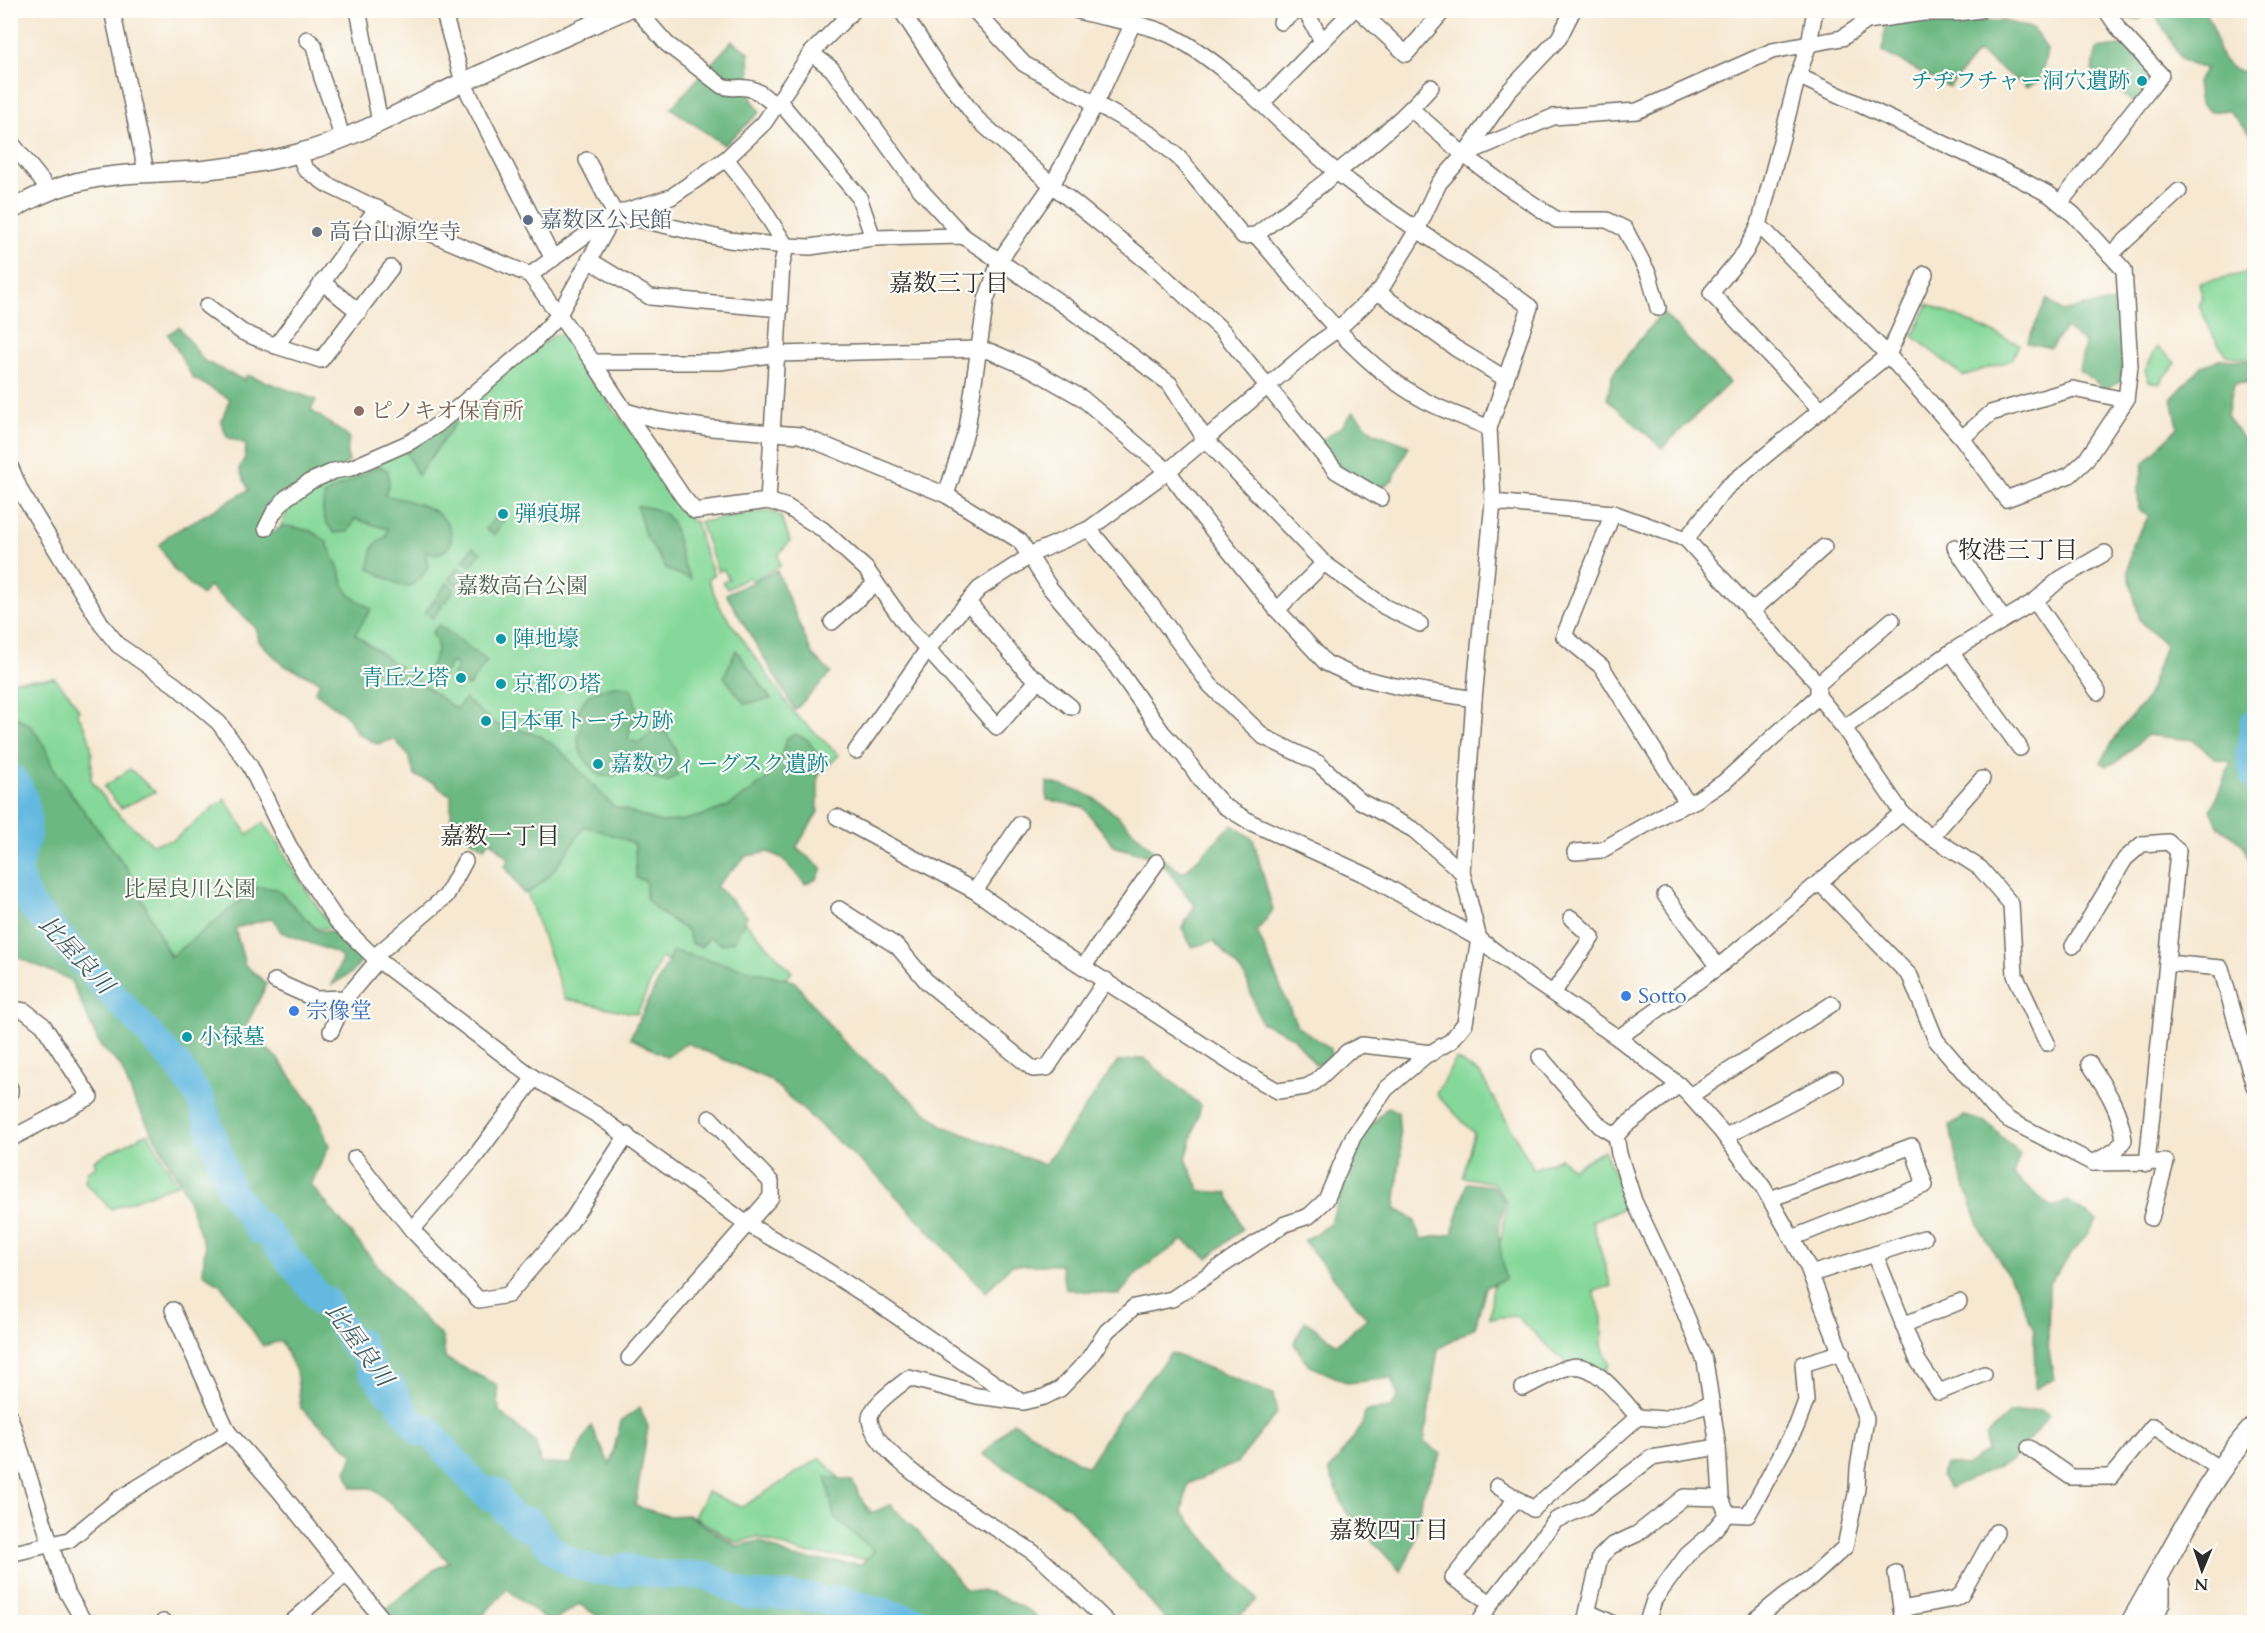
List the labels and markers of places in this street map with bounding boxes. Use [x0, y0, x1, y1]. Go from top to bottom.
place label: チヂフチャー洞穴遺跡 [1911, 66, 2130, 96]
marker: チヂフチャー洞穴遺跡 [2135, 74, 2149, 88]
place label: 嘉数区公民館 [540, 205, 672, 235]
marker: 嘉数区公民館 [521, 213, 535, 227]
place label: 高台山源空寺 [329, 217, 461, 247]
marker: 高台山源空寺 [310, 225, 324, 239]
place label: ピノキオ保育所 [371, 396, 524, 426]
marker: ピノキオ保育所 [352, 404, 366, 418]
place label: 弾痕塀 [515, 499, 581, 529]
marker: 弾痕塀 [496, 507, 510, 521]
place label: 陣地壕 [513, 624, 579, 654]
marker: 陣地壕 [494, 632, 508, 646]
place label: 青丘之塔 [361, 663, 449, 693]
place label: 京都の塔 [513, 669, 601, 699]
marker: 青丘之塔 [454, 671, 468, 685]
marker: 京都の塔 [494, 677, 508, 691]
place label: 日本軍トーチカ跡 [498, 706, 674, 736]
marker: 日本軍トーチカ跡 [479, 714, 493, 728]
place label: 嘉数ウィーグスク遺跡 [610, 749, 828, 779]
marker: 嘉数ウィーグスク遺跡 [591, 757, 605, 771]
place label: Sotto [1638, 981, 1687, 1011]
marker: Sotto [1619, 989, 1633, 1003]
place label: 宗像堂 [306, 996, 372, 1026]
marker: 宗像堂 [287, 1004, 301, 1018]
place label: 小禄墓 [199, 1022, 265, 1052]
marker: 小禄墓 [180, 1030, 194, 1044]

